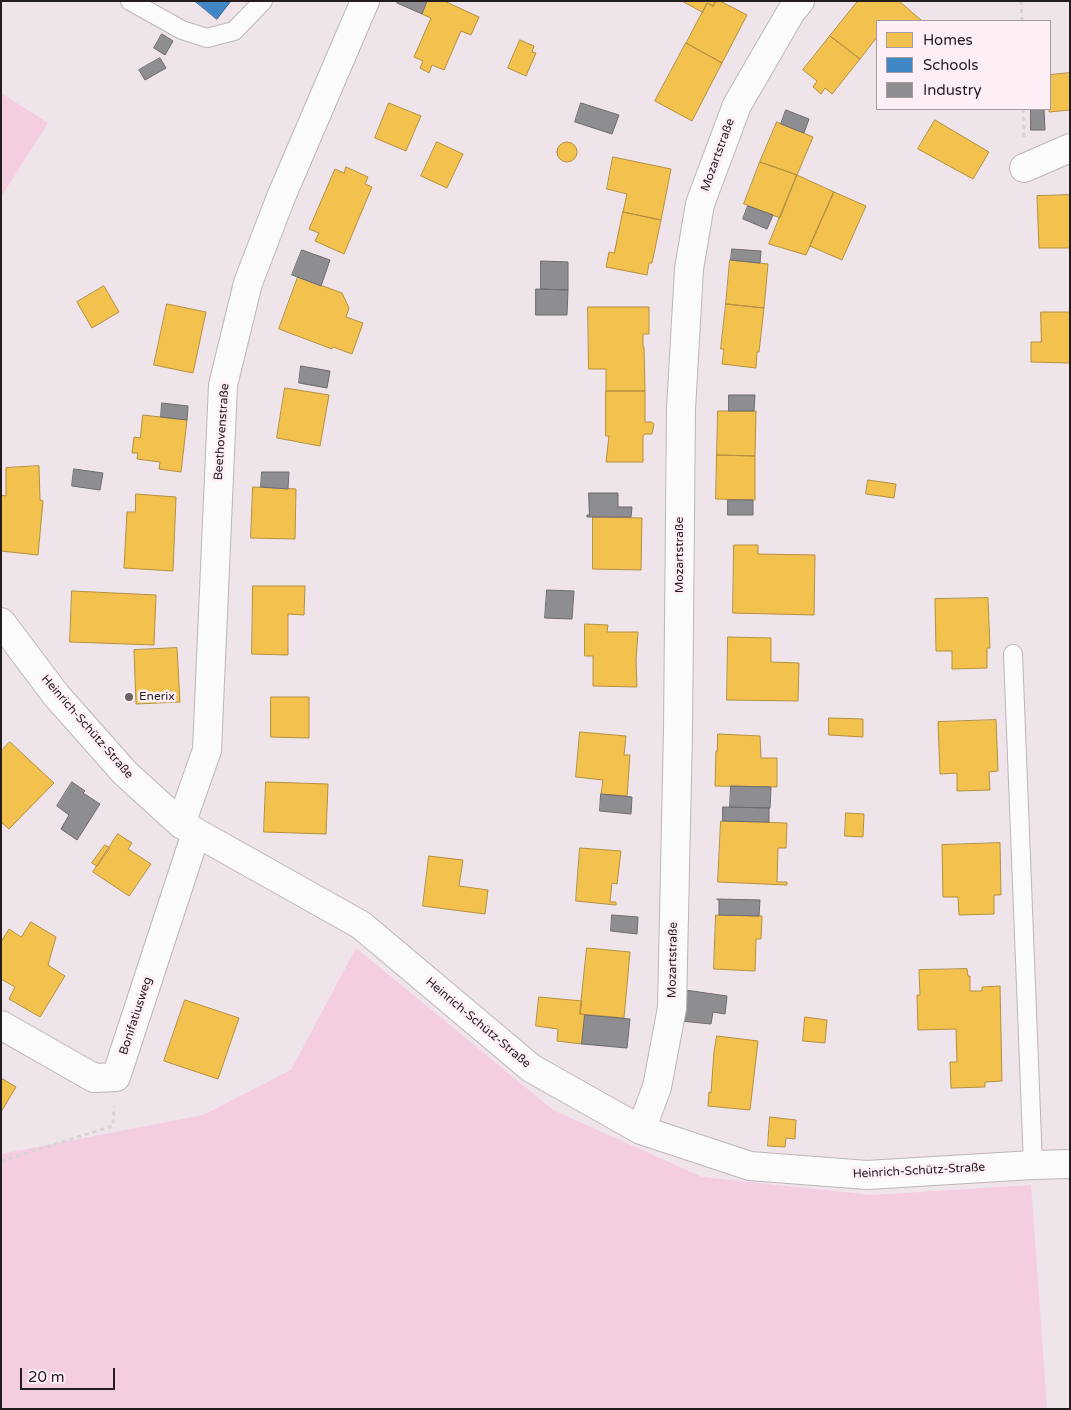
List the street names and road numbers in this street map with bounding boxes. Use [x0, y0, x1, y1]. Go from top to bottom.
street label: Mozartstraße [698, 117, 738, 193]
street label: Beethovenstraße [211, 383, 233, 481]
street label: Mozartstraße [673, 517, 687, 593]
street label: Heinrich-Schütz-Straße [38, 672, 136, 782]
street label: Mozartstraße [665, 922, 681, 998]
street label: Bonifatiusweg [117, 975, 155, 1057]
street label: Heinrich-Schütz-Straße [423, 975, 533, 1071]
street label: Heinrich-Schütz-Straße [852, 1160, 986, 1182]

